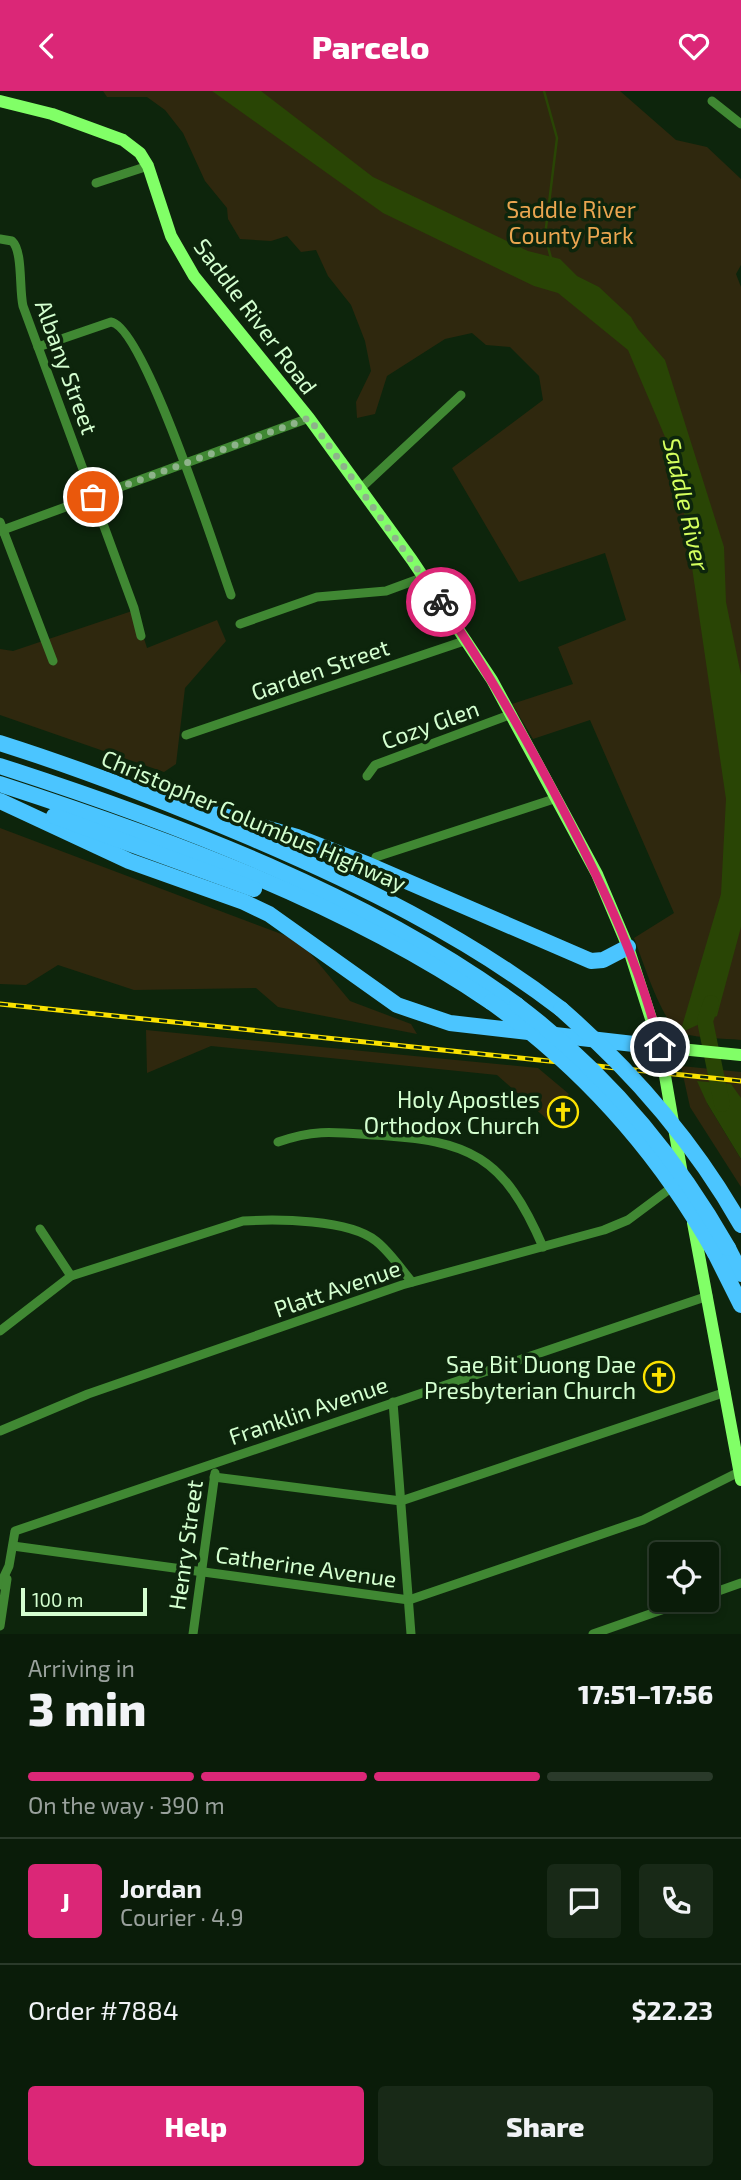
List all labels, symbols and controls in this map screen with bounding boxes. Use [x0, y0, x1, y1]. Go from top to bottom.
icon: back [28, 27, 66, 65]
text: Parcelo [312, 27, 429, 65]
icon: heart [675, 27, 713, 65]
park label: Saddle River County Park [506, 195, 636, 249]
street label: Saddle River Road [188, 233, 324, 399]
street label: Albany Street [30, 296, 104, 438]
water label: Saddle River [658, 435, 717, 574]
pin [63, 467, 123, 527]
icon: bag [74, 478, 112, 516]
courier [406, 567, 476, 637]
icon: bike [422, 583, 460, 621]
street label: Garden Street [247, 632, 393, 706]
street label: Cozy Glen [377, 693, 483, 755]
street label: Christopher Columbus Highway [98, 743, 410, 897]
pin [630, 1017, 690, 1077]
icon: home [641, 1028, 679, 1066]
place label: Holy Apostles Orthodox Church [364, 1085, 540, 1139]
church icon: Holy Apostles Orthodox Church [546, 1095, 580, 1129]
street label: Platt Avenue [270, 1253, 404, 1323]
place label: Sae Bit Duong Dae Presbyterian Church [424, 1350, 636, 1404]
church icon: Sae Bit Duong Dae Presbyterian Church [642, 1360, 676, 1394]
street label: Franklin Avenue [225, 1370, 391, 1450]
street label: Henry Street [162, 1478, 208, 1612]
street label: Catherine Avenue [214, 1539, 398, 1593]
map controls [649, 1542, 719, 1612]
button: locate [649, 1542, 719, 1612]
scale bar [21, 1585, 147, 1617]
text: 100 m [32, 1588, 83, 1611]
text: Arriving in [28, 1654, 135, 1682]
text: 17:51–17:56 [578, 1678, 713, 1709]
text: 3 min [28, 1680, 146, 1735]
text: On the way · 390 m [28, 1791, 225, 1819]
button: chat [547, 1864, 621, 1938]
button: phone [639, 1864, 713, 1938]
text: Jordan [120, 1872, 202, 1903]
text: J [60, 1886, 70, 1917]
text: Courier · 4.9 [120, 1903, 244, 1931]
text: Order #7884 [28, 1994, 179, 2025]
text: $22.23 [632, 1994, 713, 2025]
button: Help [28, 2086, 364, 2166]
button: Share [378, 2086, 713, 2166]

